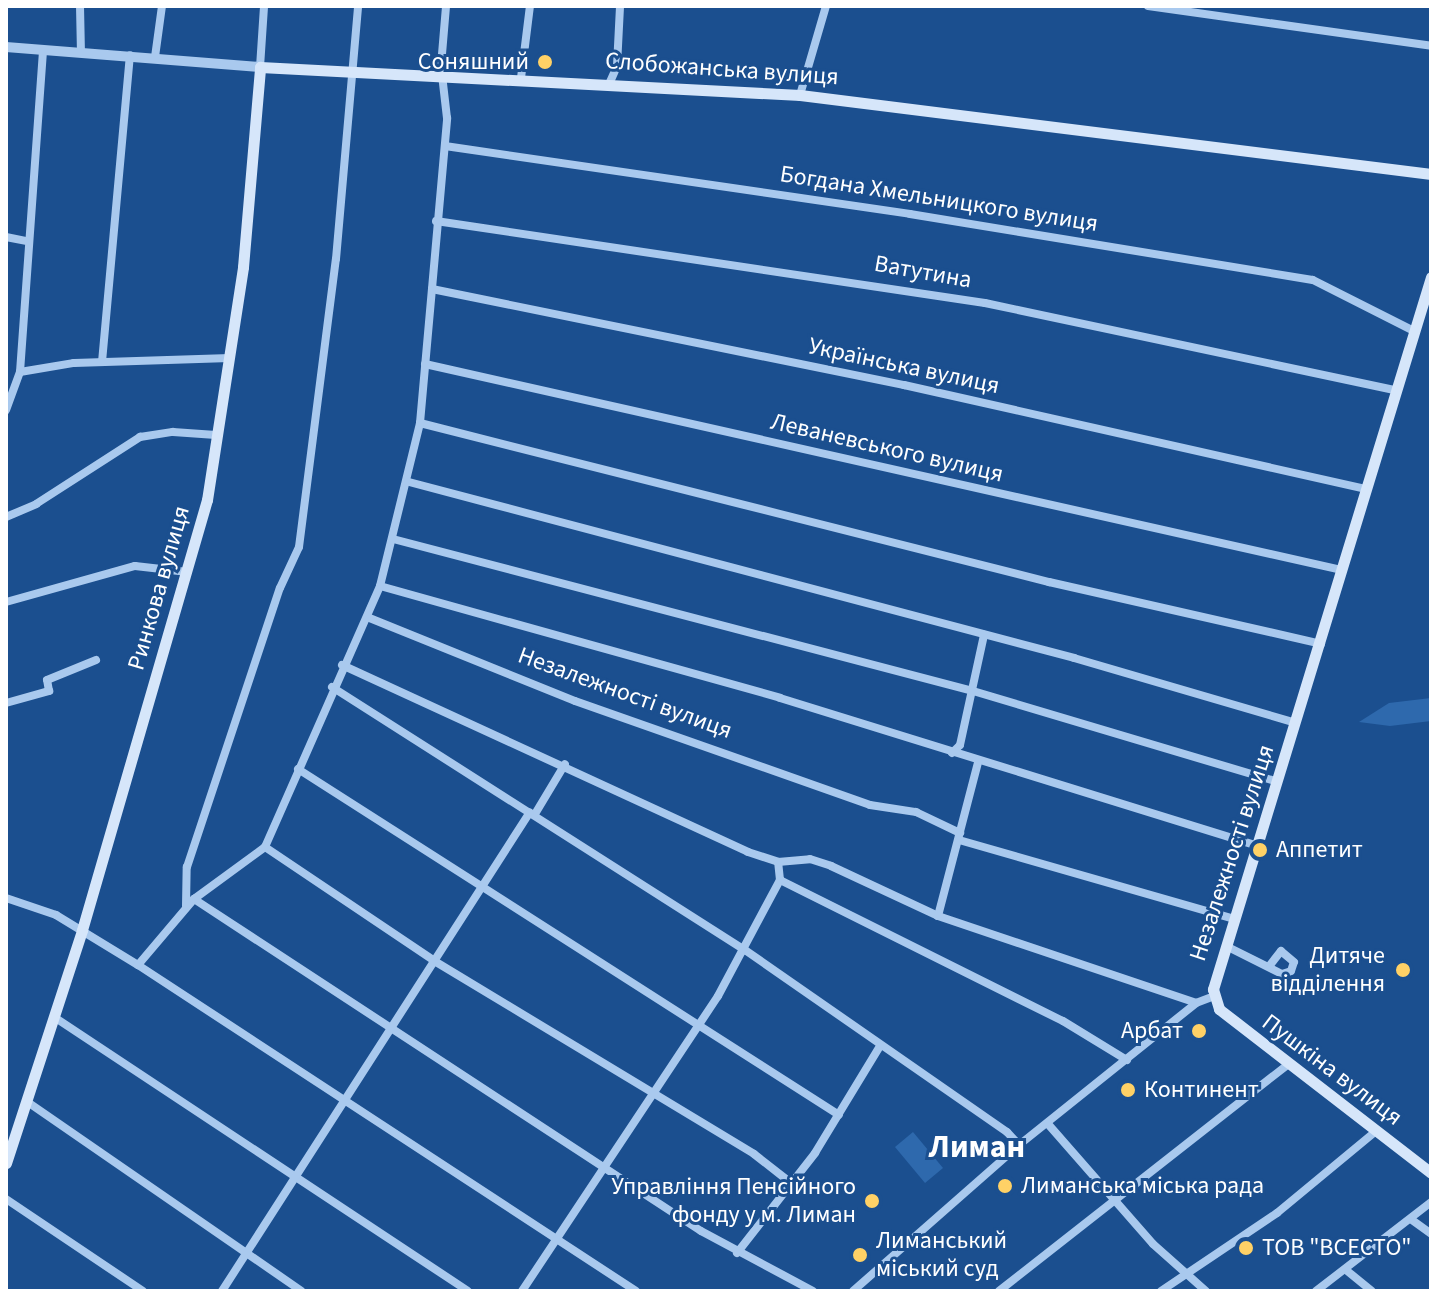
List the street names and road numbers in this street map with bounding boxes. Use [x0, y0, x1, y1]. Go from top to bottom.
street label: Слобожанська вулиця [604, 46, 840, 92]
street label: Богдана Хмельницкого вулиця [778, 160, 1100, 238]
street label: Ватутина [872, 249, 974, 295]
street label: Українська вулиця [806, 332, 1002, 400]
street label: Леваневського вулиця [768, 407, 1006, 489]
street label: Ринкова вулиця [122, 503, 196, 673]
street label: Незалежності вулиця [514, 641, 736, 745]
street label: Незалежності вулиця [1183, 741, 1281, 965]
street label: Пушкіна вулиця [1256, 1008, 1408, 1132]

